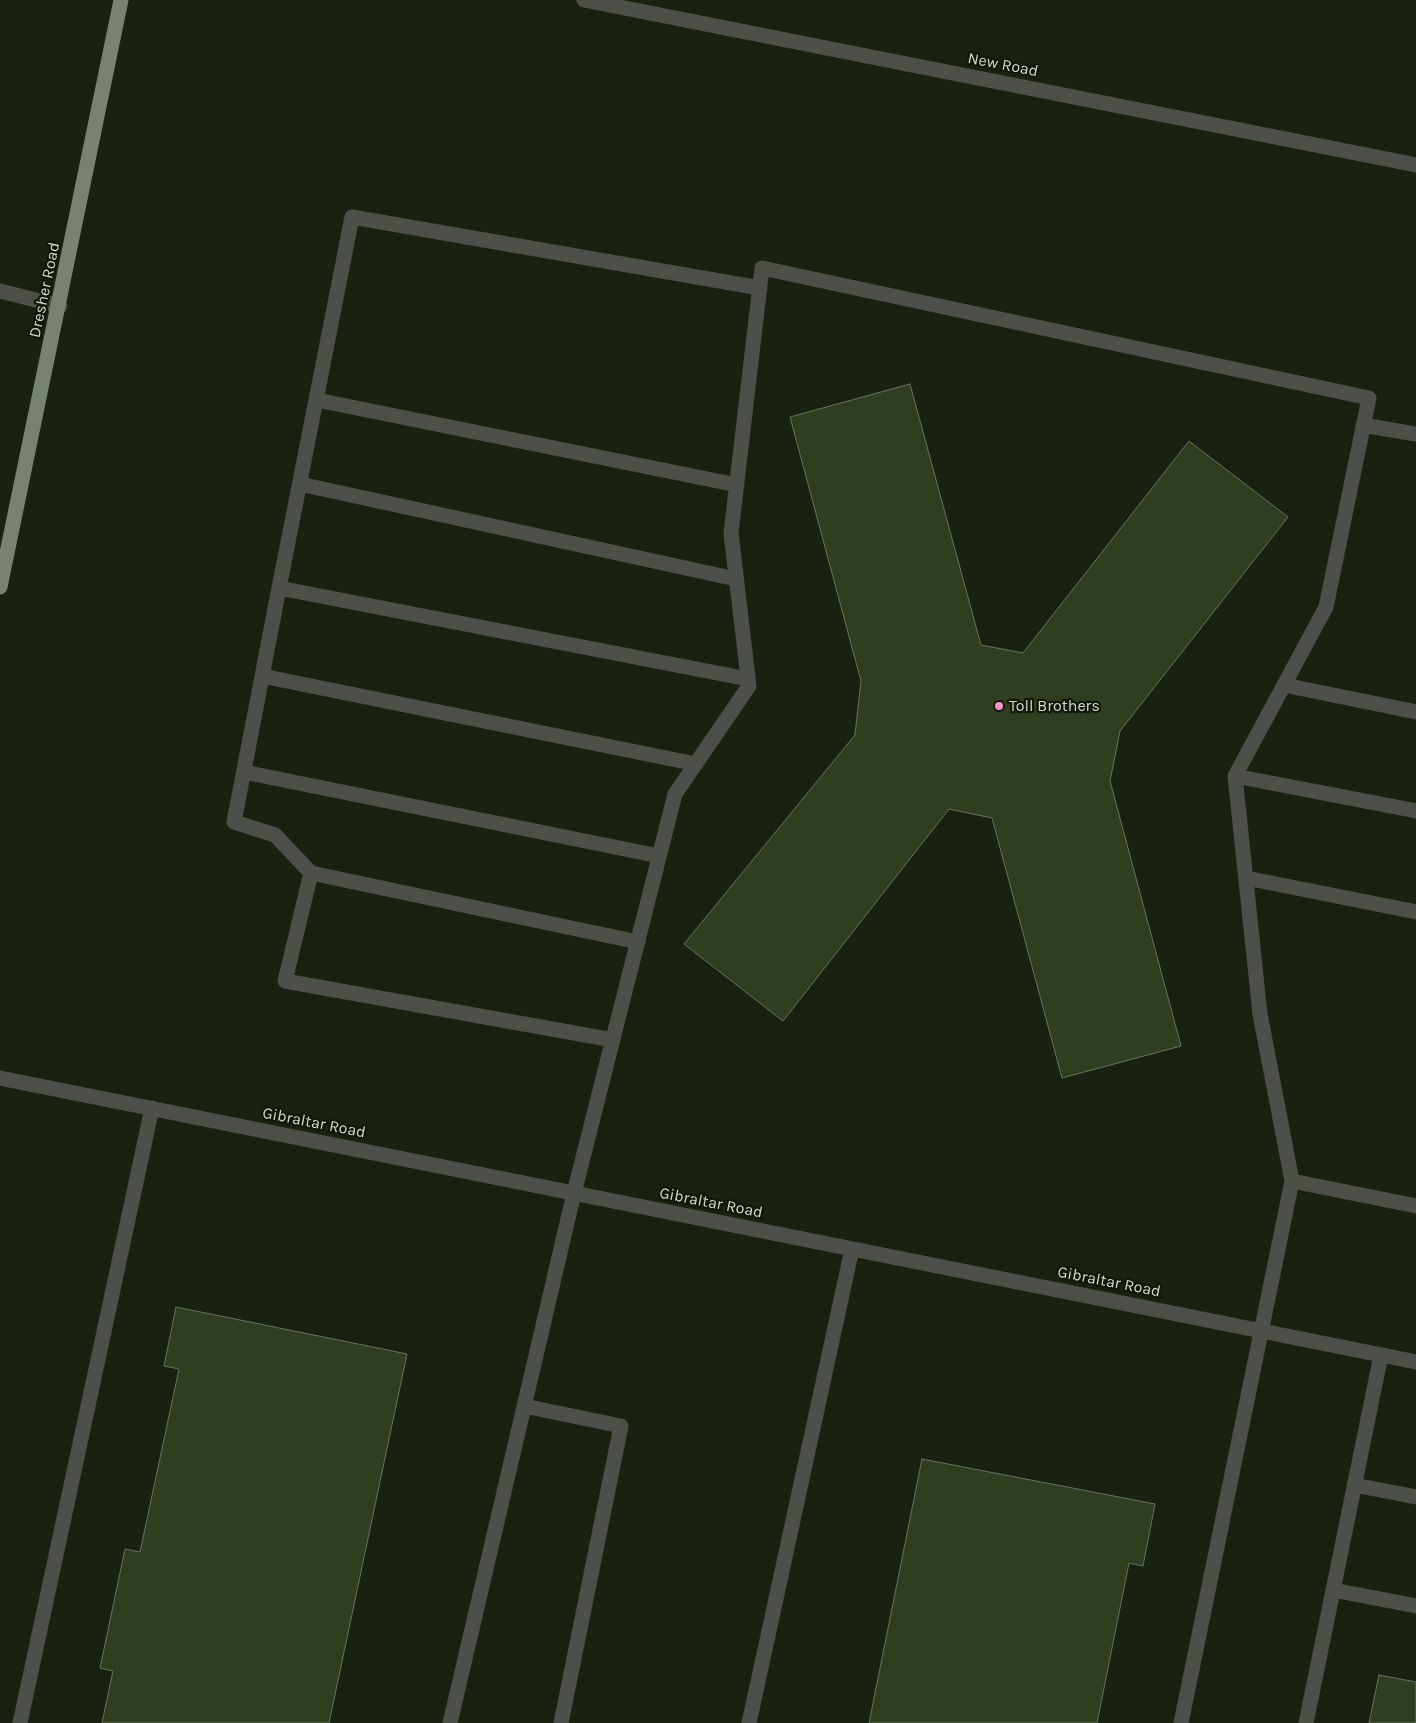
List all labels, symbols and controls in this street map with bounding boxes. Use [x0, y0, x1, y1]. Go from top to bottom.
street label: New Road [966, 49, 1040, 81]
street label: Dresher Road [25, 240, 65, 340]
place label: Toll Brothers [1009, 696, 1100, 716]
marker: Toll Brothers [993, 700, 1005, 712]
street label: Gibraltar Road [261, 1104, 367, 1142]
street label: Gibraltar Road [658, 1184, 764, 1222]
street label: Gibraltar Road [1056, 1263, 1162, 1301]

